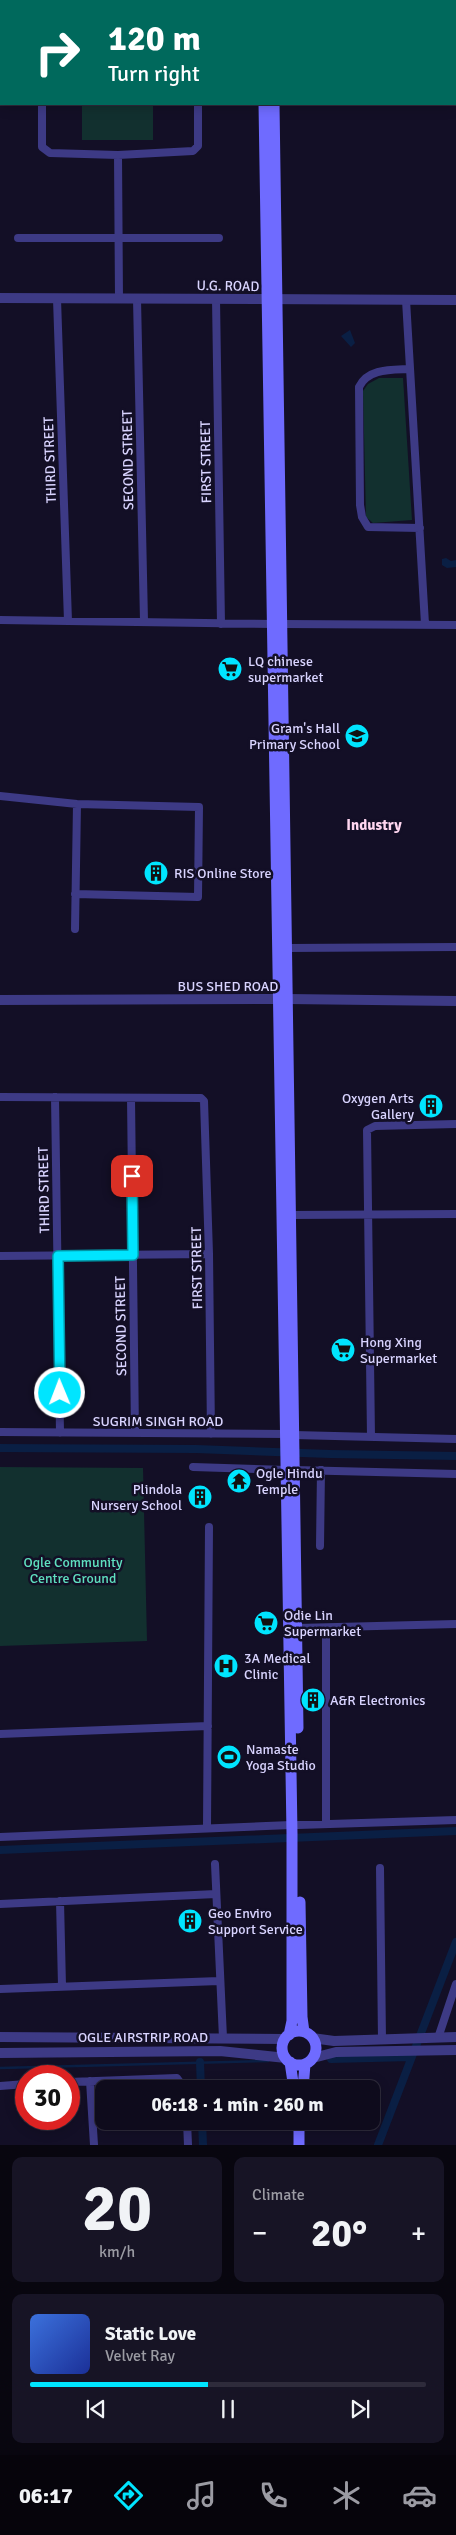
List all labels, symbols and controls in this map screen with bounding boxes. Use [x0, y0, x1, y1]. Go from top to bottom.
text: 120 m [108, 17, 201, 60]
icon: right [25, 20, 90, 85]
text: Turn right [108, 60, 200, 87]
street label: U.G. ROAD [196, 277, 260, 295]
street label: SECOND STREET [119, 410, 137, 510]
street label: THIRD STREET [40, 416, 60, 503]
street label: FIRST STREET [197, 420, 215, 503]
place label: LQ chinese supermarket [248, 653, 324, 686]
supermarket icon: LQ chinese supermarket [217, 656, 243, 682]
place label: Gram's Hall Primary School [249, 720, 340, 753]
school or university icon: Gram's Hall Primary School [344, 723, 370, 749]
district label: Industry [346, 816, 402, 834]
building icon: RIS Online Store [143, 860, 169, 886]
place label: RIS Online Store [174, 865, 272, 882]
street label: BUS SHED ROAD [178, 978, 278, 995]
place label: Oxygen Arts Gallery [342, 1090, 414, 1123]
building icon: Oxygen Arts Gallery [418, 1093, 444, 1119]
street label: THIRD STREET [35, 1147, 53, 1233]
pin [111, 1155, 153, 1197]
icon: arrive [118, 1162, 146, 1190]
street label: FIRST STREET [188, 1226, 206, 1309]
street label: SECOND STREET [112, 1276, 130, 1376]
place label: Hong Xing Supermarket [360, 1334, 437, 1367]
supermarket icon: Hong Xing Supermarket [330, 1337, 356, 1363]
position arrow [33, 1366, 85, 1418]
street label: SUGRIM SINGH ROAD [93, 1413, 223, 1430]
place label: Ogle Hindu Temple [256, 1465, 323, 1498]
temple icon: Ogle Hindu Temple [226, 1468, 252, 1494]
place label: Plindola Nursery School [91, 1481, 182, 1514]
building icon: Plindola Nursery School [187, 1484, 213, 1510]
park label: Ogle Community Centre Ground [23, 1554, 123, 1587]
place label: Odie Lin Supermarket [284, 1607, 361, 1640]
supermarket icon: Odie Lin Supermarket [253, 1610, 279, 1636]
place label: 3A Medical Clinic [244, 1650, 311, 1683]
hospital icon: 3A Medical Clinic [213, 1653, 239, 1679]
building icon: A&R Electronics [300, 1687, 326, 1713]
place label: A&R Electronics [330, 1692, 426, 1709]
place label: Namaste Yoga Studio [246, 1741, 316, 1774]
sports icon: Namaste Yoga Studio [216, 1744, 242, 1770]
place label: Geo Enviro Support Service [208, 1905, 303, 1938]
building icon: Geo Enviro Support Service [177, 1908, 203, 1934]
street label: OGLE AIRSTRIP ROAD [78, 2029, 208, 2046]
speed limit sign: 30 [15, 2065, 80, 2130]
text: 06:18 · 1 min · 260 m [151, 2093, 324, 2117]
text: 20 [82, 2169, 152, 2249]
text: Climate [252, 2185, 305, 2205]
text: 20° [311, 2210, 367, 2257]
text: − [252, 2216, 267, 2250]
text: + [411, 2216, 426, 2250]
text: km/h [99, 2242, 135, 2262]
text: Static Love [105, 2322, 196, 2346]
text: Velvet Ray [105, 2346, 175, 2366]
icon: previous [82, 2395, 110, 2423]
icon: pause [214, 2395, 242, 2423]
icon: next [346, 2395, 374, 2423]
icon: directions [111, 2478, 146, 2513]
icon: music [184, 2478, 219, 2513]
icon: phone [256, 2478, 291, 2513]
icon: climate [329, 2478, 364, 2513]
icon: car [402, 2478, 437, 2513]
text: 06:17 [19, 2482, 73, 2509]

